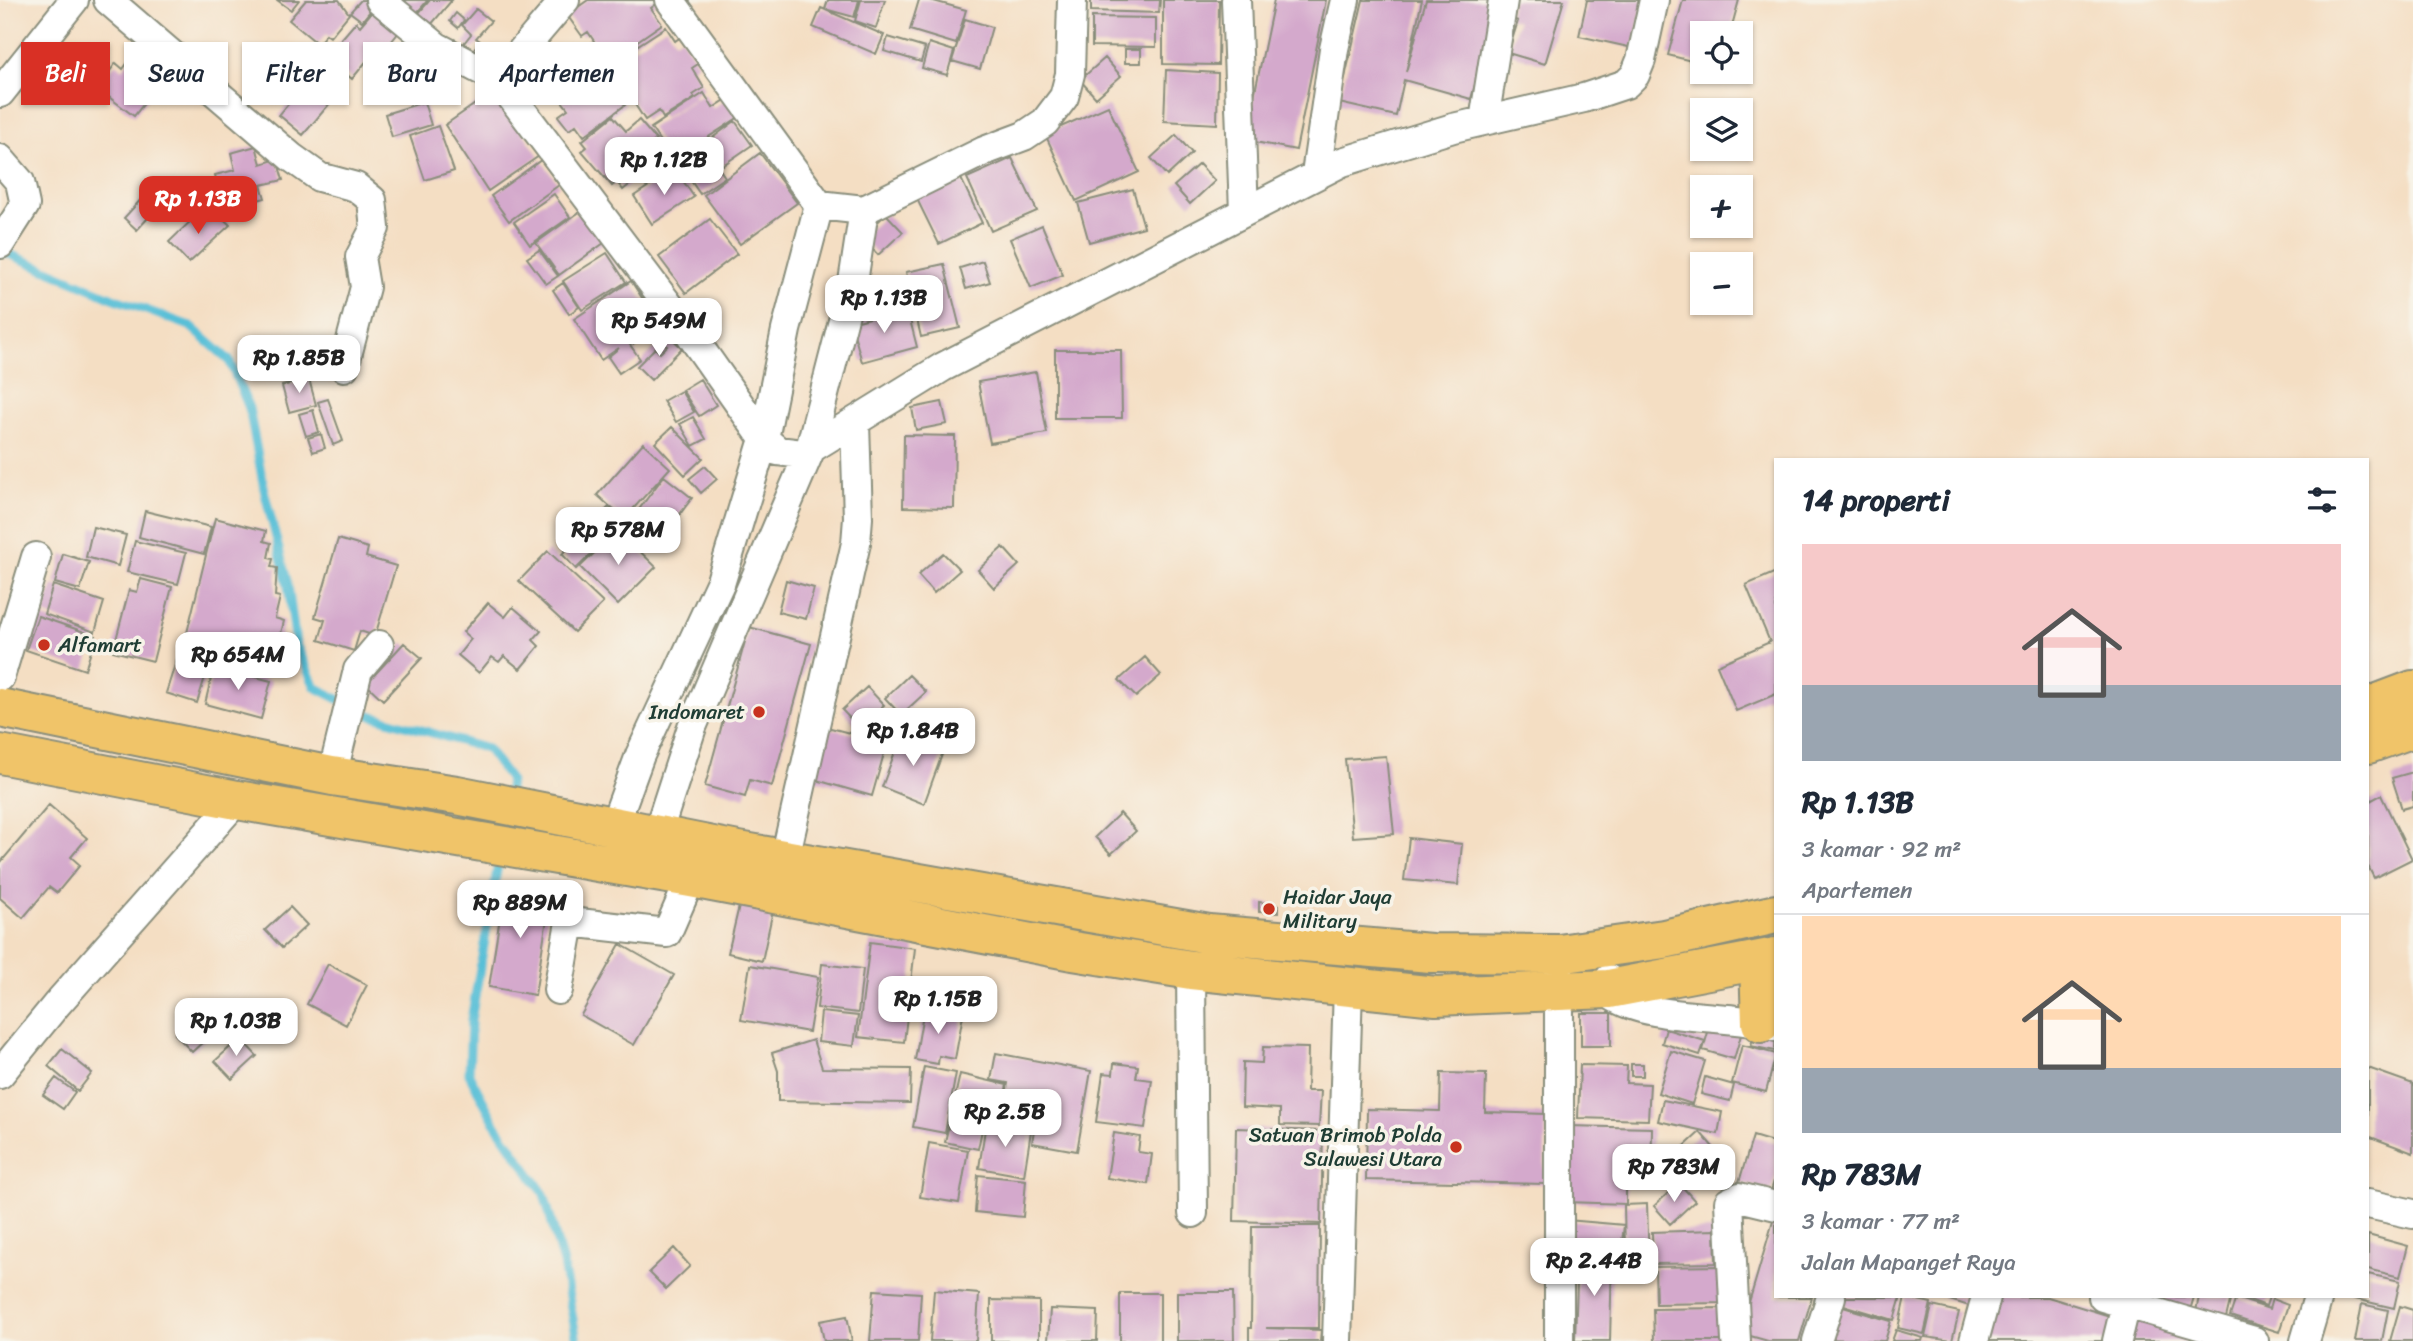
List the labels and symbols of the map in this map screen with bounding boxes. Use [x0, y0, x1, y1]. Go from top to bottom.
pin: Rp 1.12B [592, 138, 736, 197]
pin: Rp 1.13B [126, 176, 270, 236]
pin: Rp 1.13B [812, 276, 956, 335]
pin: Rp 549M [594, 298, 724, 358]
pin: Rp 1.85B [227, 336, 371, 395]
pin: Rp 578M [553, 508, 683, 567]
place label: Alfamart [57, 626, 142, 664]
pin: Rp 654M [173, 632, 303, 692]
marker: Alfamart [36, 637, 52, 653]
place label: Indomaret [648, 693, 745, 731]
marker: Indomaret [751, 704, 767, 720]
pin: Rp 1.84B [841, 708, 985, 768]
place label: Haidar Jaya Military [1283, 878, 1392, 940]
pin: Rp 889M [455, 880, 585, 940]
marker: Haidar Jaya Military [1261, 901, 1277, 917]
pin: Rp 1.15B [866, 976, 1010, 1036]
pin: Rp 1.03B [164, 998, 308, 1058]
pin: Rp 2.5B [940, 1090, 1070, 1149]
place label: Satuan Brimob Polda Sulawesi Utara [1249, 1116, 1442, 1178]
marker: Satuan Brimob Polda Sulawesi Utara [1448, 1139, 1464, 1155]
pin: Rp 783M [1609, 1144, 1739, 1204]
pin: Rp 2.44B [1522, 1238, 1666, 1298]

